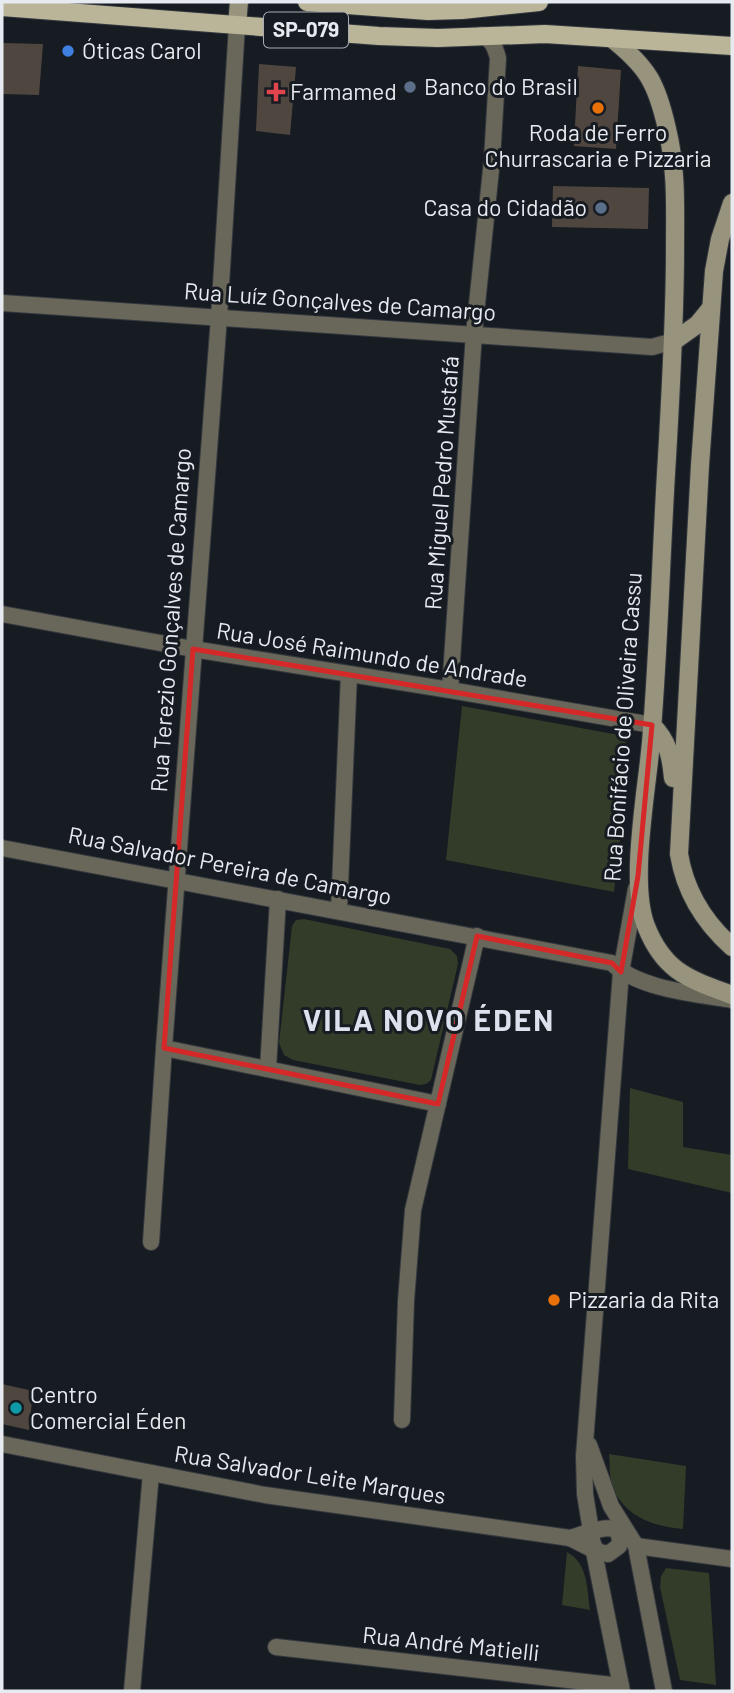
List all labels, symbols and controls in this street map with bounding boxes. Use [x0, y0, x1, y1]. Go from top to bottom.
road number: SP-079 [264, 12, 348, 48]
place label: Óticas Carol [82, 36, 202, 64]
marker: Óticas Carol [60, 43, 76, 59]
place label: Banco do Brasil [424, 72, 578, 100]
place label: Farmamed [290, 77, 397, 105]
marker: Banco do Brasil [402, 79, 418, 95]
marker: Farmamed [268, 84, 284, 100]
marker: Roda de Ferro Churrascaria e Pizzaria [590, 100, 606, 116]
place label: Roda de Ferro Churrascaria e Pizzaria [484, 118, 712, 172]
place label: Casa do Cidadão [424, 193, 587, 221]
marker: Casa do Cidadão [593, 200, 609, 216]
street label: Rua Luíz Gonçalves de Camargo [183, 276, 497, 326]
street label: Rua Miguel Pedro Mustafá [418, 355, 464, 611]
street label: Rua Terezio Gonçalves de Camargo [144, 447, 196, 793]
street label: Rua Bonifácio de Oliveira Cassu [597, 571, 647, 883]
street label: Rua José Raimundo de Andrade [215, 616, 530, 692]
street label: Rua Salvador Pereira de Camargo [66, 820, 394, 910]
district label: VILA NOVO ÉDEN [303, 1001, 555, 1037]
place label: Pizzaria da Rita [568, 1285, 719, 1313]
marker: Pizzaria da Rita [546, 1292, 562, 1308]
place label: Centro Comercial Éden [30, 1380, 186, 1434]
marker: Centro Comercial Éden [8, 1400, 24, 1416]
street label: Rua Salvador Leite Marques [173, 1439, 448, 1509]
street label: Rua André Matielli [361, 1620, 541, 1666]

